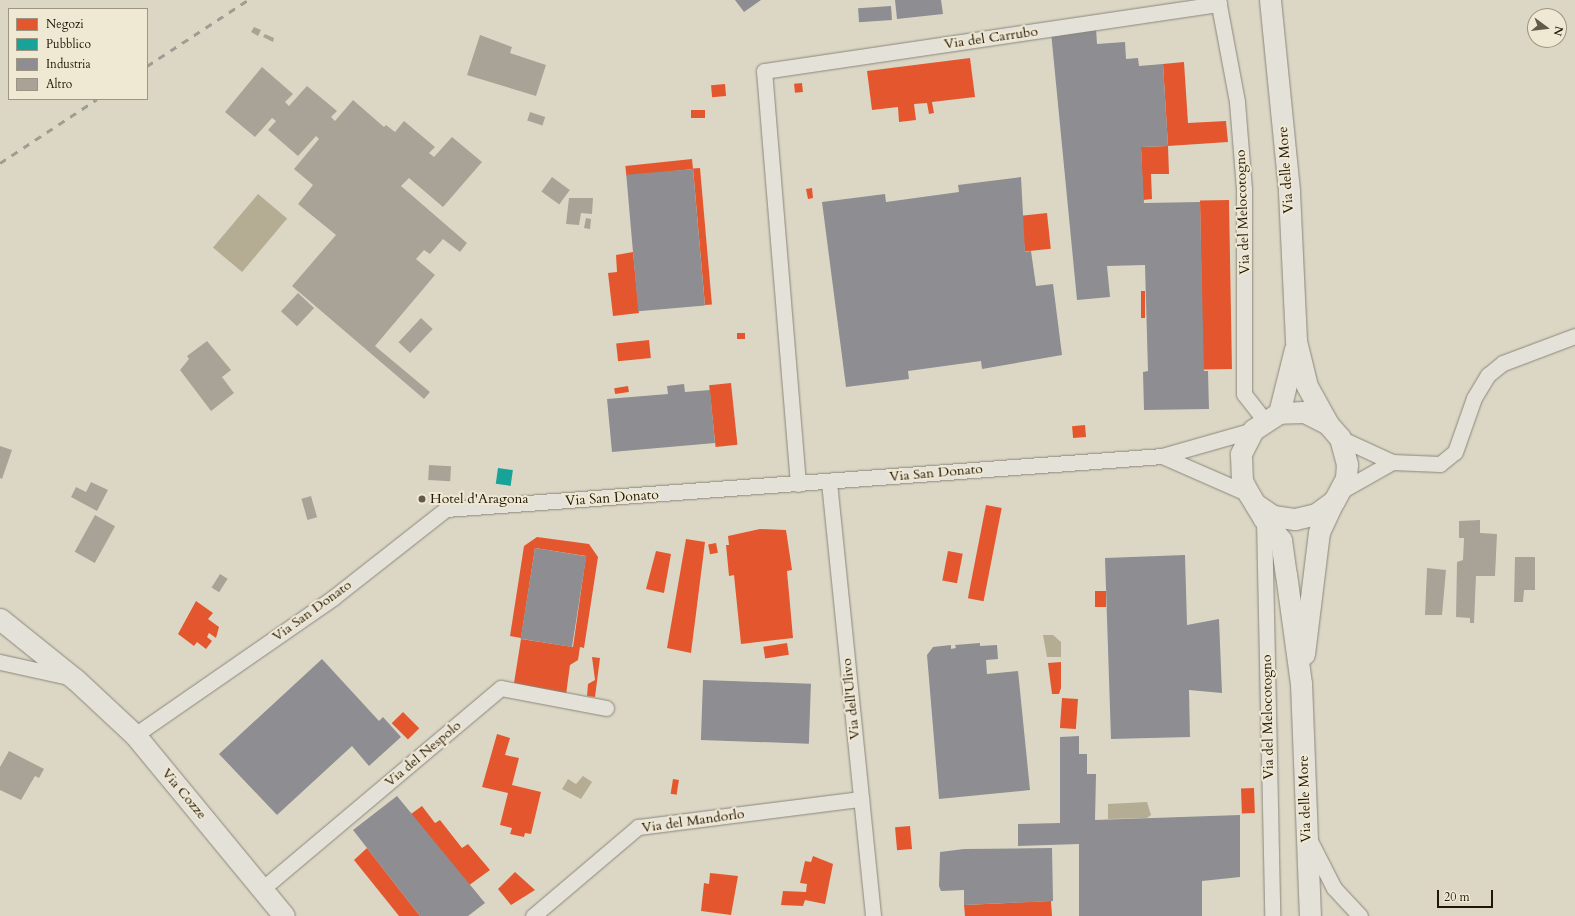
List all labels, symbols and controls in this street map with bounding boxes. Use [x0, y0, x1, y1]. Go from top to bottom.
legend [8, 8, 148, 100]
north arrow [1527, 8, 1567, 48]
text: Negozi [46, 16, 84, 32]
street label: Via del Carrubo [943, 23, 1039, 53]
text: N [1550, 24, 1567, 38]
text: Pubblico [46, 36, 91, 52]
text: Industria [46, 56, 91, 72]
text: Altro [46, 76, 72, 92]
street label: Via delle More [1275, 126, 1297, 214]
street label: Via del Melocotogno [1232, 149, 1254, 275]
street label: Via San Donato [889, 461, 983, 485]
street label: Via San Donato [565, 486, 659, 510]
place label: Hotel d'Aragona [430, 491, 529, 507]
marker: Hotel d'Aragona [417, 494, 427, 504]
street label: Via San Donato [269, 577, 355, 645]
street label: Via del Melocotogno [1259, 654, 1277, 780]
street label: Via dell'Ulivo [838, 657, 864, 741]
street label: Via del Nespolo [381, 717, 465, 791]
street label: Via delle More [1295, 755, 1315, 843]
street label: Via Cozze [158, 765, 210, 823]
street label: Via del Mandorlo [641, 805, 745, 837]
scale bar [1439, 882, 1495, 908]
text: 20 m [1444, 889, 1470, 905]

